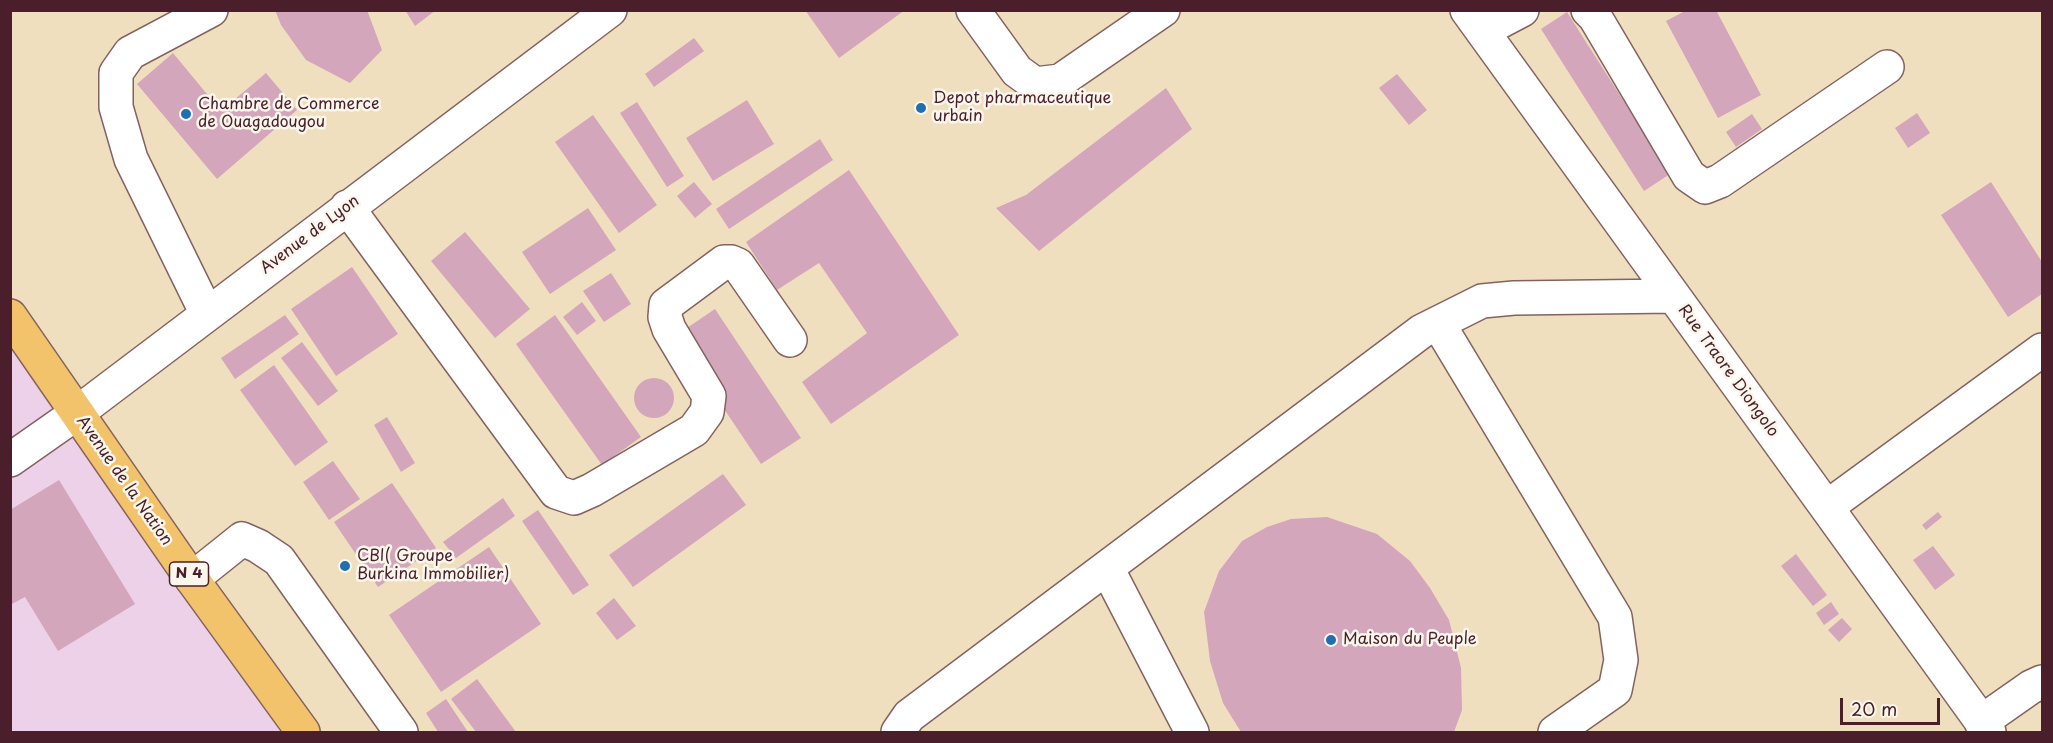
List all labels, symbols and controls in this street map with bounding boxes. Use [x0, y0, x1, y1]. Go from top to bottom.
place label: Depot pharmaceutique urbain [933, 89, 1111, 127]
place label: Chambre de Commerce de Ouagadougou [198, 95, 379, 133]
marker: Depot pharmaceutique urbain [914, 101, 928, 115]
marker: Chambre de Commerce de Ouagadougou [179, 107, 193, 121]
street label: Avenue de Lyon [257, 192, 363, 278]
street label: Rue Traore Diongolo [1674, 301, 1782, 441]
street label: Avenue de la Nation [72, 413, 176, 549]
place label: CBI( Groupe Burkina Immobilier) [357, 547, 509, 585]
marker: CBI( Groupe Burkina Immobilier) [338, 559, 352, 573]
road number: N 4 [170, 562, 208, 586]
place label: Maison du Peuple [1343, 630, 1477, 650]
marker: Maison du Peuple [1324, 633, 1338, 647]
scale bar [1843, 686, 1944, 724]
text: 20 m [1851, 695, 1897, 722]

